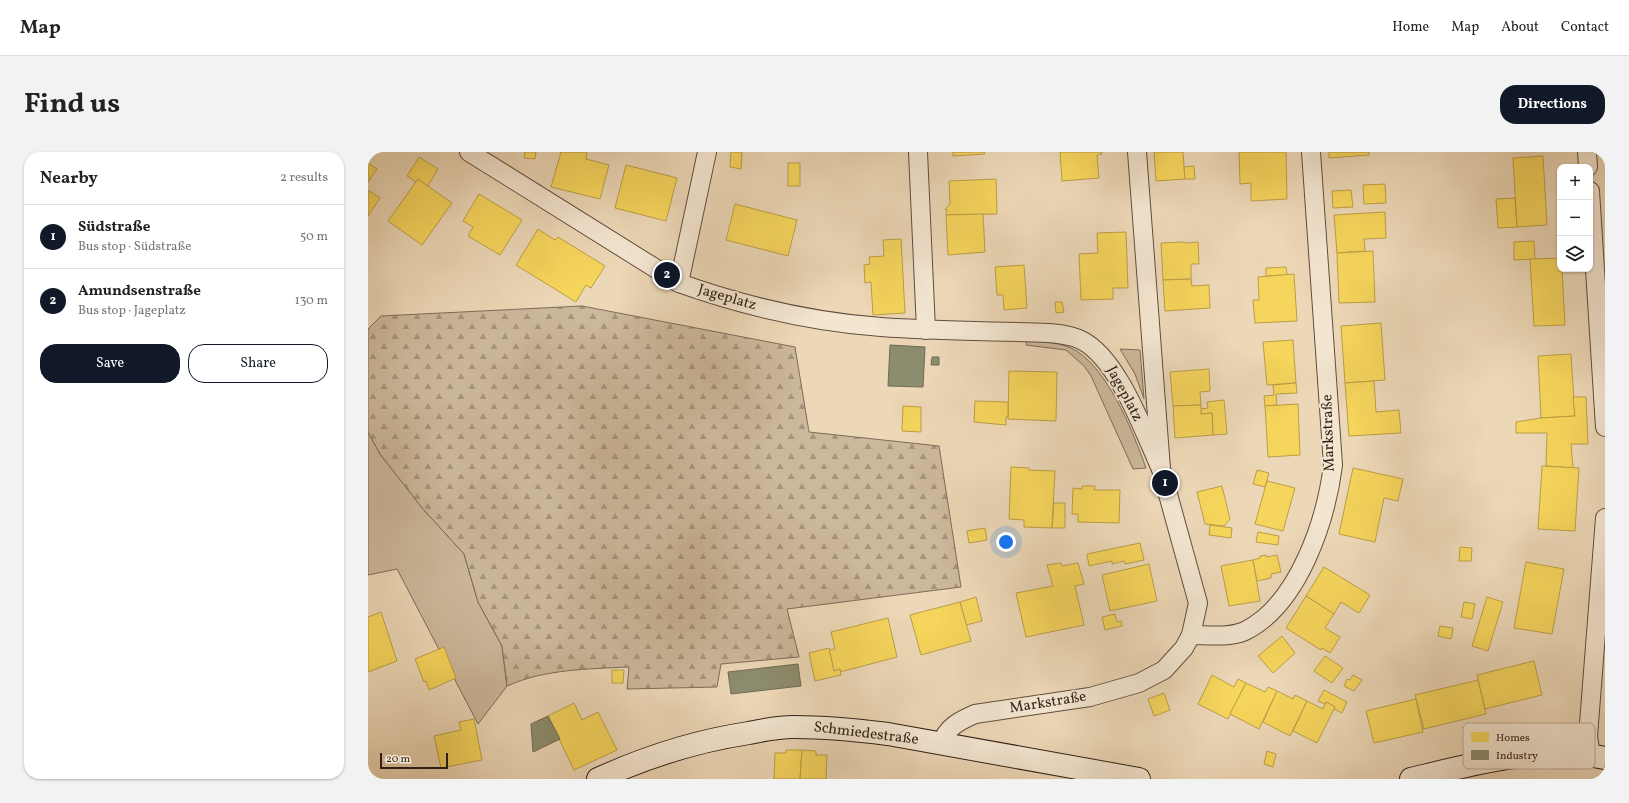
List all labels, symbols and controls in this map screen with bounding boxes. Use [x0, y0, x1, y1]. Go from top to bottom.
text: Map [20, 15, 61, 41]
text: Home [1392, 18, 1429, 37]
text: Map [1451, 18, 1479, 37]
text: About [1501, 18, 1539, 37]
text: Contact [1561, 18, 1609, 37]
text: Find us [24, 85, 120, 124]
button: Directions [1500, 85, 1605, 124]
map controls [1557, 164, 1593, 272]
button: + [1557, 164, 1593, 200]
text: Nearby [40, 167, 98, 190]
text: 2 results [280, 169, 328, 187]
button: − [1557, 200, 1593, 236]
text: Südstraße [78, 217, 150, 238]
text: 1 [50, 228, 56, 246]
text: 50 m [300, 228, 328, 246]
button: layers [1557, 236, 1593, 272]
text: Bus stop · Südstraße [78, 238, 192, 256]
pin: 2 [654, 260, 680, 290]
street label: Jageplatz [695, 280, 759, 316]
text: Amundsenstraße [78, 281, 201, 302]
text: 2 [50, 292, 56, 310]
text: 130 m [295, 292, 328, 310]
text: Bus stop · Jageplatz [78, 302, 186, 320]
button: Save [40, 344, 180, 383]
button: Share [188, 344, 328, 383]
street label: Jageplatz [1101, 363, 1147, 425]
street label: Markstraße [1317, 394, 1341, 472]
pin: 1 [1152, 468, 1178, 498]
your location [996, 532, 1016, 552]
street label: Markstraße [1008, 687, 1088, 719]
street label: Schmiedestraße [812, 717, 920, 751]
legend [1463, 723, 1595, 769]
text: Homes [1496, 731, 1530, 746]
text: Industry [1496, 749, 1538, 764]
scale bar [380, 751, 448, 770]
text: 20 m [386, 752, 410, 767]

